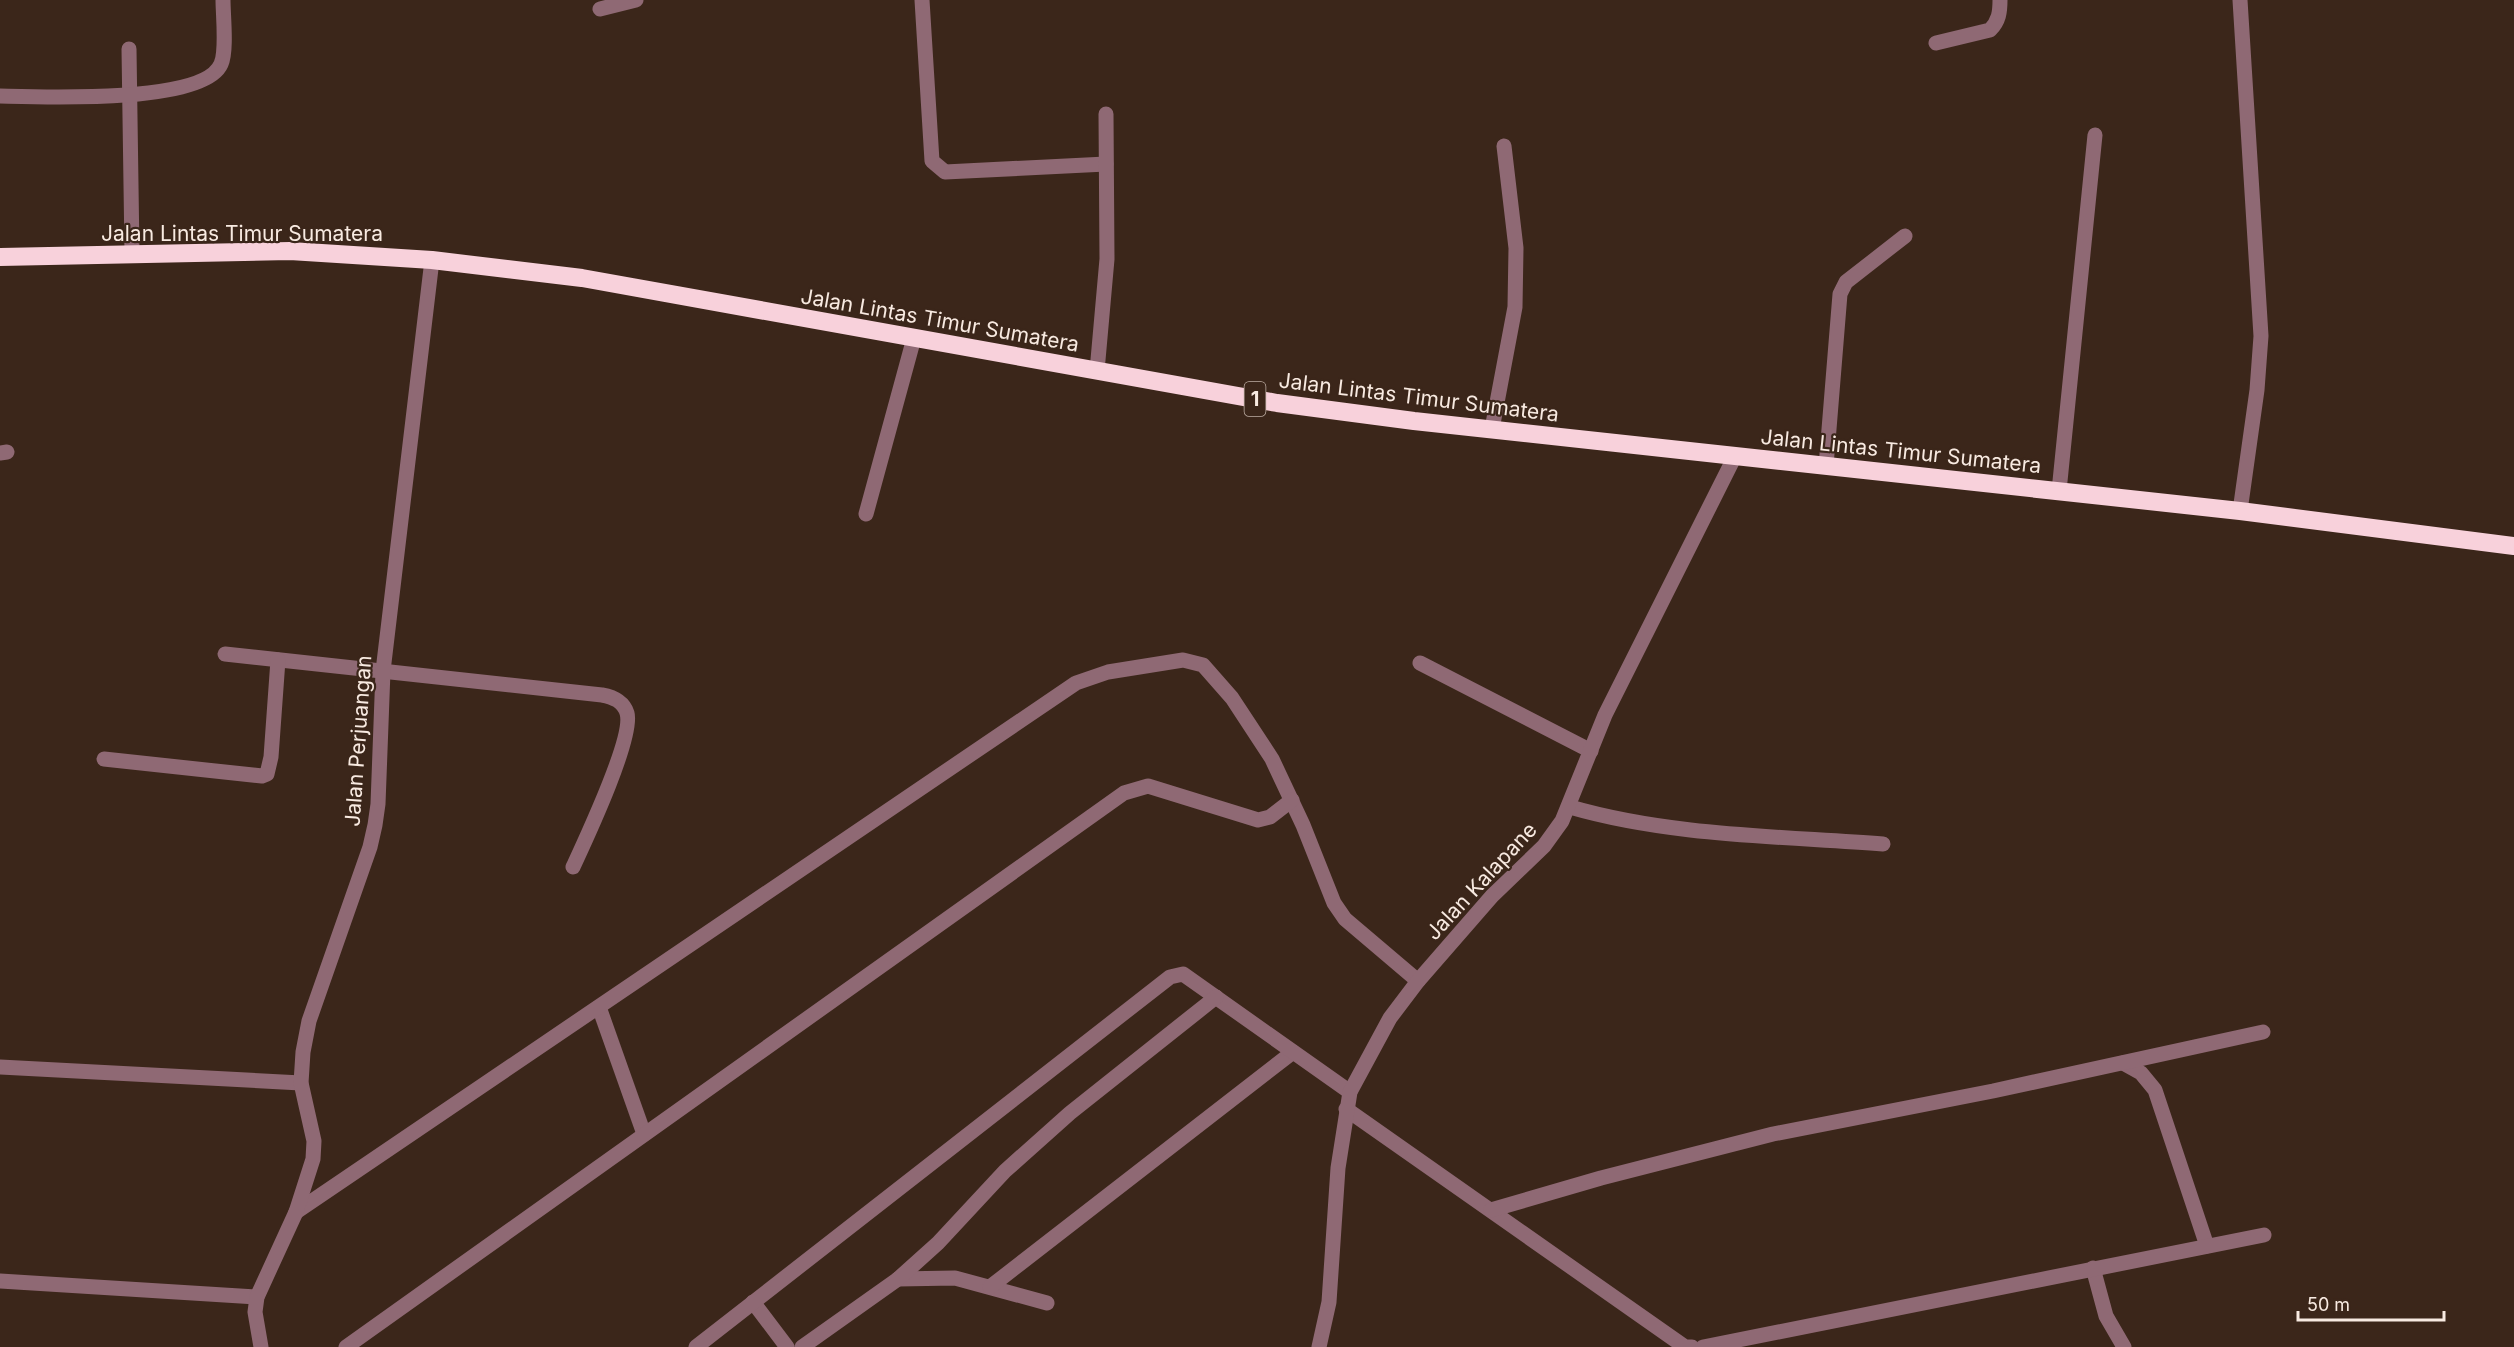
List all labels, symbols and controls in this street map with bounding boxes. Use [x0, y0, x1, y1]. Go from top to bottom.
street label: Jalan Lintas Timur Sumatera [101, 221, 383, 246]
street label: Jalan Lintas Timur Sumatera [799, 283, 1081, 357]
street label: Jalan Lintas Timur Sumatera [1278, 367, 1560, 427]
road number: 1 [1244, 382, 1266, 416]
street label: Jalan Lintas Timur Sumatera [1759, 424, 2043, 478]
street label: Jalan Perjuangan [340, 655, 376, 827]
street label: Jalan Kalapane [1420, 817, 1542, 945]
scale bar [2298, 1284, 2444, 1322]
text: 50 m [2307, 1294, 2350, 1315]

